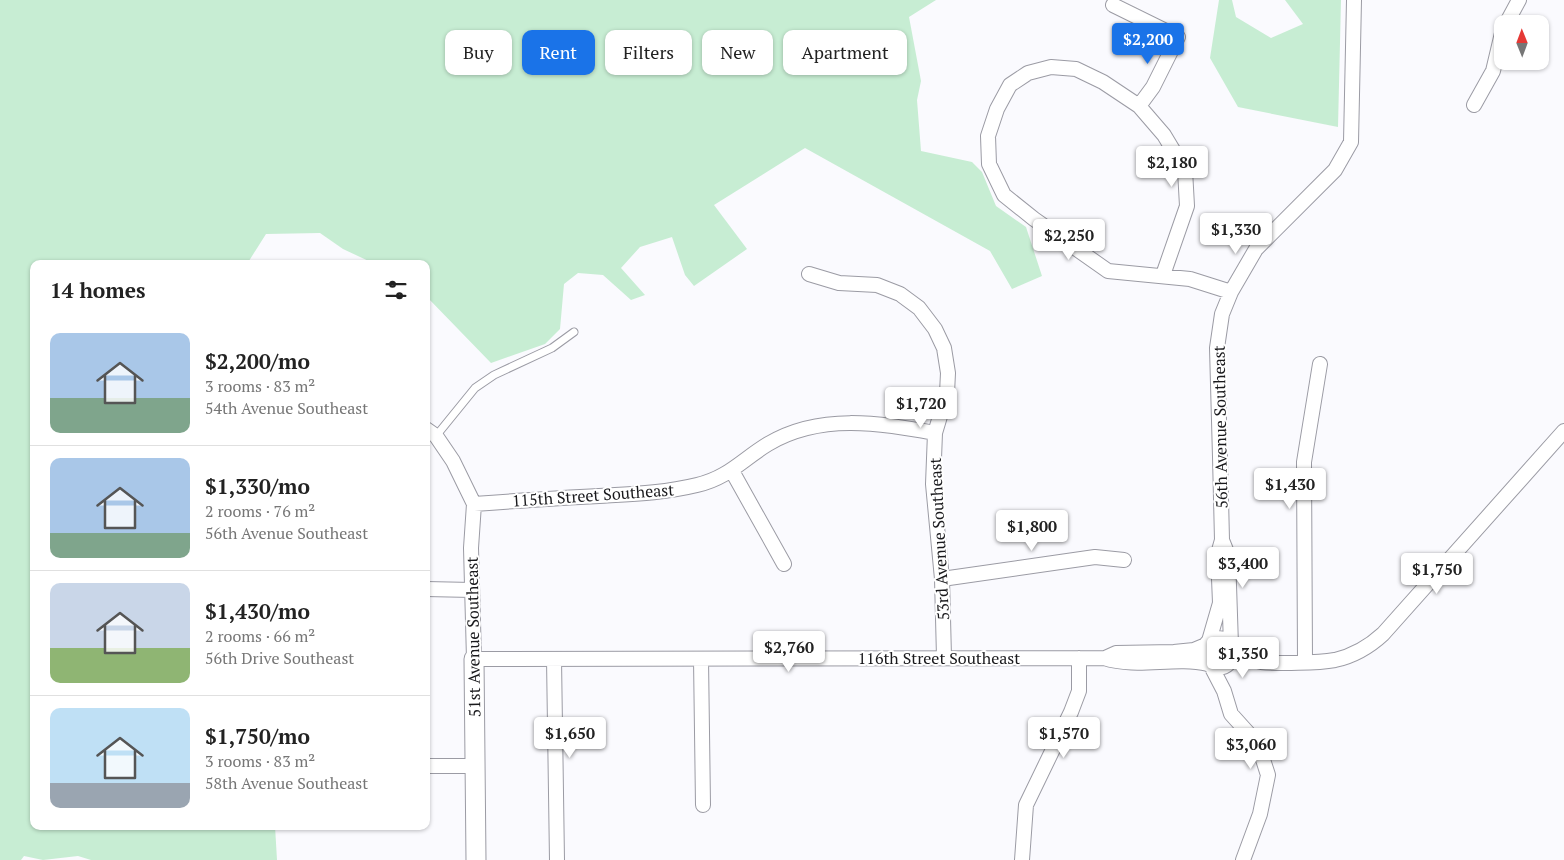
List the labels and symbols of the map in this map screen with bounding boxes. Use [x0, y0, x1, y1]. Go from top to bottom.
north arrow [1494, 15, 1549, 70]
pin: $2,200 [1107, 22, 1189, 65]
pin: $2,180 [1131, 146, 1213, 188]
pin: $1,330 [1195, 212, 1277, 255]
pin: $2,250 [1028, 218, 1110, 261]
street label: 56th Avenue Southeast [1208, 345, 1232, 509]
pin: $1,720 [880, 386, 962, 429]
street label: 53rd Avenue Southeast [924, 457, 954, 621]
pin: $1,430 [1249, 468, 1331, 510]
street label: 115th Street Southeast [511, 478, 675, 512]
pin: $1,800 [991, 510, 1073, 552]
pin: $3,400 [1202, 546, 1284, 589]
pin: $1,750 [1396, 552, 1478, 595]
street label: 51st Avenue Southeast [461, 556, 485, 718]
pin: $2,760 [748, 630, 830, 673]
pin: $1,350 [1202, 636, 1284, 679]
street label: 116th Street Southeast [858, 647, 1020, 669]
pin: $1,650 [529, 716, 611, 759]
pin: $1,570 [1023, 716, 1105, 759]
pin: $3,060 [1210, 728, 1292, 770]

